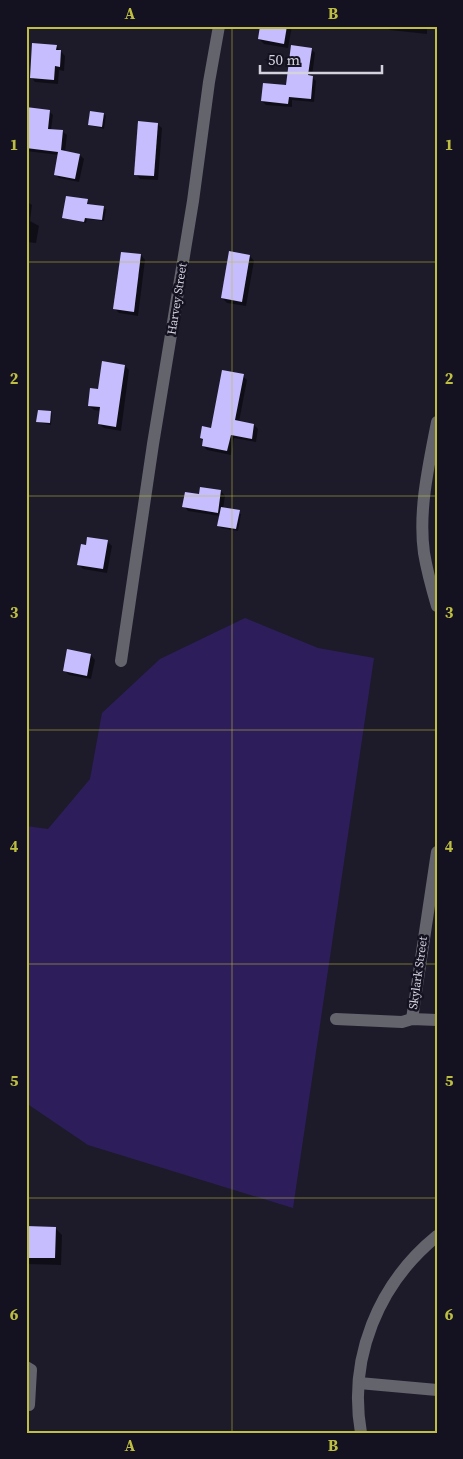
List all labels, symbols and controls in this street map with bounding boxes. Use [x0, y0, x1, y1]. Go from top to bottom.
text: A [125, 2, 136, 24]
text: B [328, 2, 339, 24]
scale bar [260, 42, 383, 74]
text: 50 m [268, 49, 300, 70]
text: 1 [10, 133, 18, 155]
text: 1 [445, 133, 453, 155]
street label: Harvey Street [163, 262, 191, 336]
text: 2 [10, 367, 19, 389]
text: 2 [445, 367, 454, 389]
text: 3 [10, 601, 19, 623]
text: 3 [445, 601, 454, 623]
text: 4 [10, 835, 19, 857]
text: 4 [445, 835, 454, 857]
street label: Skylark Street [405, 935, 431, 1010]
text: 5 [10, 1069, 19, 1091]
text: 5 [445, 1069, 454, 1091]
text: 6 [10, 1303, 19, 1325]
text: 6 [445, 1303, 454, 1325]
text: A [125, 1434, 136, 1456]
text: B [328, 1434, 339, 1456]

